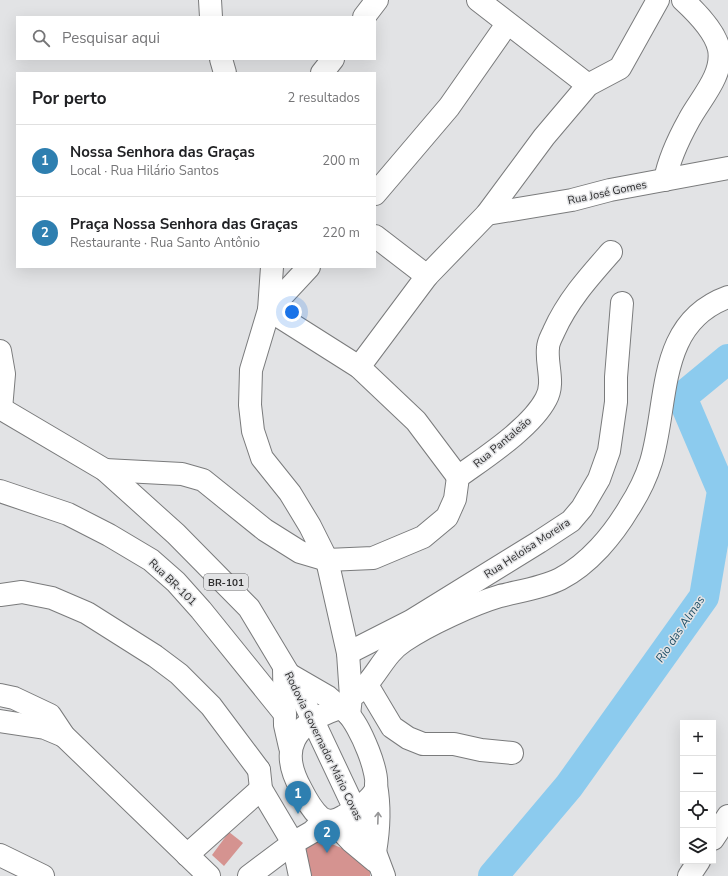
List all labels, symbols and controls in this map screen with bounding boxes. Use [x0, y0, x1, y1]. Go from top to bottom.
search box [16, 16, 376, 60]
icon: search [30, 27, 52, 49]
text: Pesquisar aqui [62, 28, 160, 48]
text: Por perto [32, 87, 107, 110]
text: 2 resultados [288, 89, 360, 107]
text: Nossa Senhora das Graças [70, 142, 255, 162]
text: 1 [41, 152, 49, 170]
text: 200 m [322, 152, 360, 170]
text: Local · Rua Hilário Santos [70, 162, 219, 180]
street label: Rua José Gomes [566, 177, 648, 208]
text: Praça Nossa Senhora das Graças [70, 214, 298, 234]
text: 2 [41, 224, 49, 242]
text: 220 m [322, 224, 360, 242]
text: Restaurante · Rua Santo Antônio [70, 234, 260, 252]
your location [282, 302, 302, 322]
street label: Rua Pantaleão [470, 414, 535, 471]
street label: Rua Heloisa Moreira [481, 515, 573, 582]
street label: Rua BR-101 [145, 556, 200, 609]
road number: BR-101 [204, 574, 248, 590]
water label: Rio das Almas [652, 592, 708, 666]
street label: Rodovia Governador Mário Covas [281, 669, 366, 823]
map controls [680, 720, 716, 864]
button: + [680, 720, 716, 756]
button: − [680, 756, 716, 792]
pin: 1 [285, 781, 311, 814]
button: locate [680, 792, 716, 828]
one-way arrow [375, 812, 382, 825]
pin: 2 [314, 820, 340, 853]
button: layers [680, 828, 716, 864]

